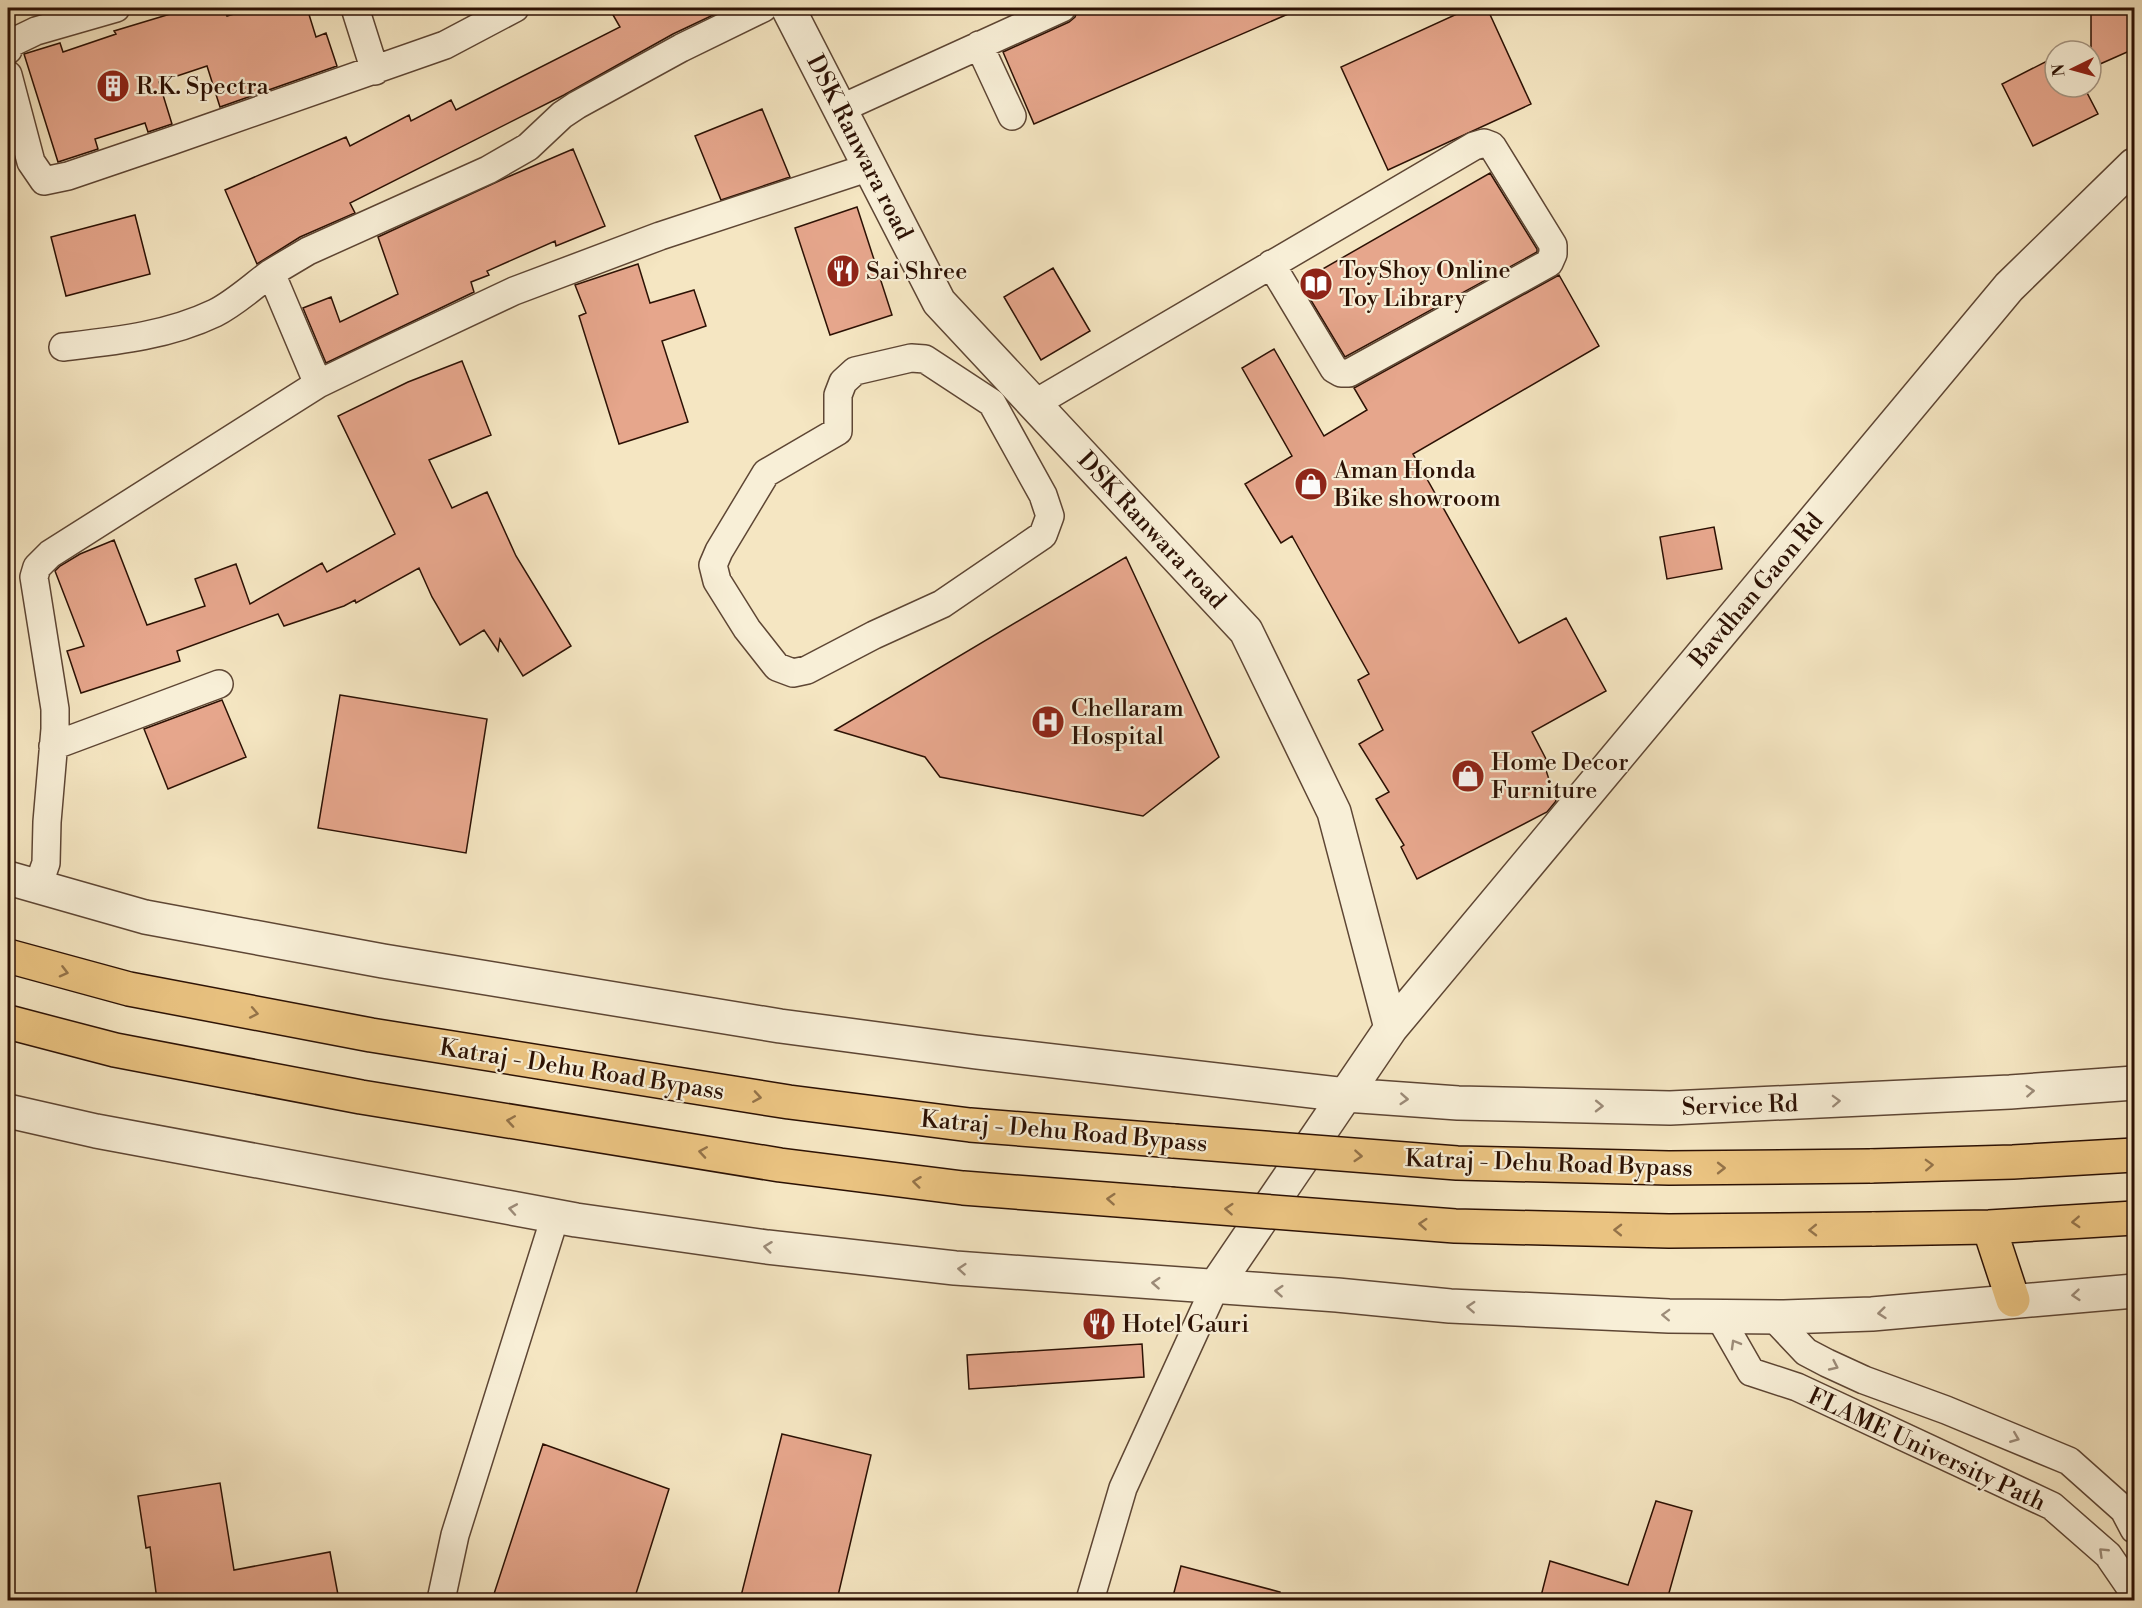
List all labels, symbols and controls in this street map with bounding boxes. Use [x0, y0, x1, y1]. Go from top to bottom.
north arrow [2043, 39, 2103, 99]
street label: DSK Ranwara road [799, 50, 919, 245]
text: N [2049, 63, 2070, 77]
building icon: R.K. Spectra [95, 68, 131, 104]
place label: R.K. Spectra [136, 72, 270, 102]
restaurant icon: Sai Shree [825, 253, 861, 289]
place label: ToyShoy Online Toy Library [1339, 256, 1511, 314]
place label: Sai Shree [866, 257, 967, 287]
library icon: ToyShoy Online Toy Library [1298, 266, 1334, 302]
street label: DSK Ranwara road [1071, 446, 1232, 616]
place label: Aman Honda Bike showroom [1333, 456, 1501, 514]
shop icon: Aman Honda Bike showroom [1293, 466, 1329, 502]
street label: Bavdhan Gaon Rd [1683, 507, 1830, 675]
place label: Chellaram Hospital [1071, 694, 1184, 752]
hospital icon: Chellaram Hospital [1030, 704, 1066, 740]
place label: Home Decor Furniture [1491, 748, 1629, 806]
shop icon: Home Decor Furniture [1450, 758, 1486, 794]
one-way arrow [58, 965, 69, 977]
one-way arrow [249, 1006, 259, 1019]
street label: Katraj - Dehu Road Bypass [437, 1033, 726, 1107]
one-way arrow [2026, 1085, 2035, 1098]
street label: Service Rd [1681, 1089, 1799, 1123]
one-way arrow [752, 1090, 762, 1103]
one-way arrow [1399, 1092, 1408, 1105]
one-way arrow [1831, 1095, 1840, 1107]
one-way arrow [1594, 1100, 1603, 1112]
street label: Katraj - Dehu Road Bypass [919, 1105, 1209, 1159]
one-way arrow [506, 1116, 515, 1128]
street label: Katraj - Dehu Road Bypass [1405, 1144, 1693, 1184]
one-way arrow [699, 1147, 708, 1159]
one-way arrow [1354, 1149, 1363, 1162]
one-way arrow [1924, 1158, 1933, 1171]
one-way arrow [1716, 1161, 1725, 1174]
one-way arrow [913, 1176, 922, 1189]
one-way arrow [1107, 1193, 1116, 1206]
one-way arrow [1224, 1202, 1233, 1215]
one-way arrow [508, 1203, 518, 1216]
one-way arrow [2072, 1215, 2081, 1228]
one-way arrow [1419, 1218, 1428, 1231]
one-way arrow [1614, 1224, 1623, 1236]
one-way arrow [1809, 1224, 1818, 1236]
one-way arrow [764, 1241, 773, 1254]
one-way arrow [957, 1262, 966, 1275]
one-way arrow [1152, 1277, 1161, 1290]
one-way arrow [1274, 1285, 1283, 1298]
one-way arrow [2072, 1289, 2081, 1302]
one-way arrow [1467, 1300, 1476, 1313]
restaurant icon: Hotel Gauri [1081, 1306, 1117, 1342]
one-way arrow [1877, 1306, 1887, 1319]
one-way arrow [1662, 1309, 1671, 1322]
place label: Hotel Gauri [1122, 1310, 1249, 1340]
one-way arrow [1731, 1340, 1742, 1350]
one-way arrow [1827, 1359, 1838, 1371]
street label: FLAME University Path [1803, 1382, 2050, 1518]
one-way arrow [2010, 1430, 2020, 1443]
one-way arrow [2099, 1548, 2109, 1559]

